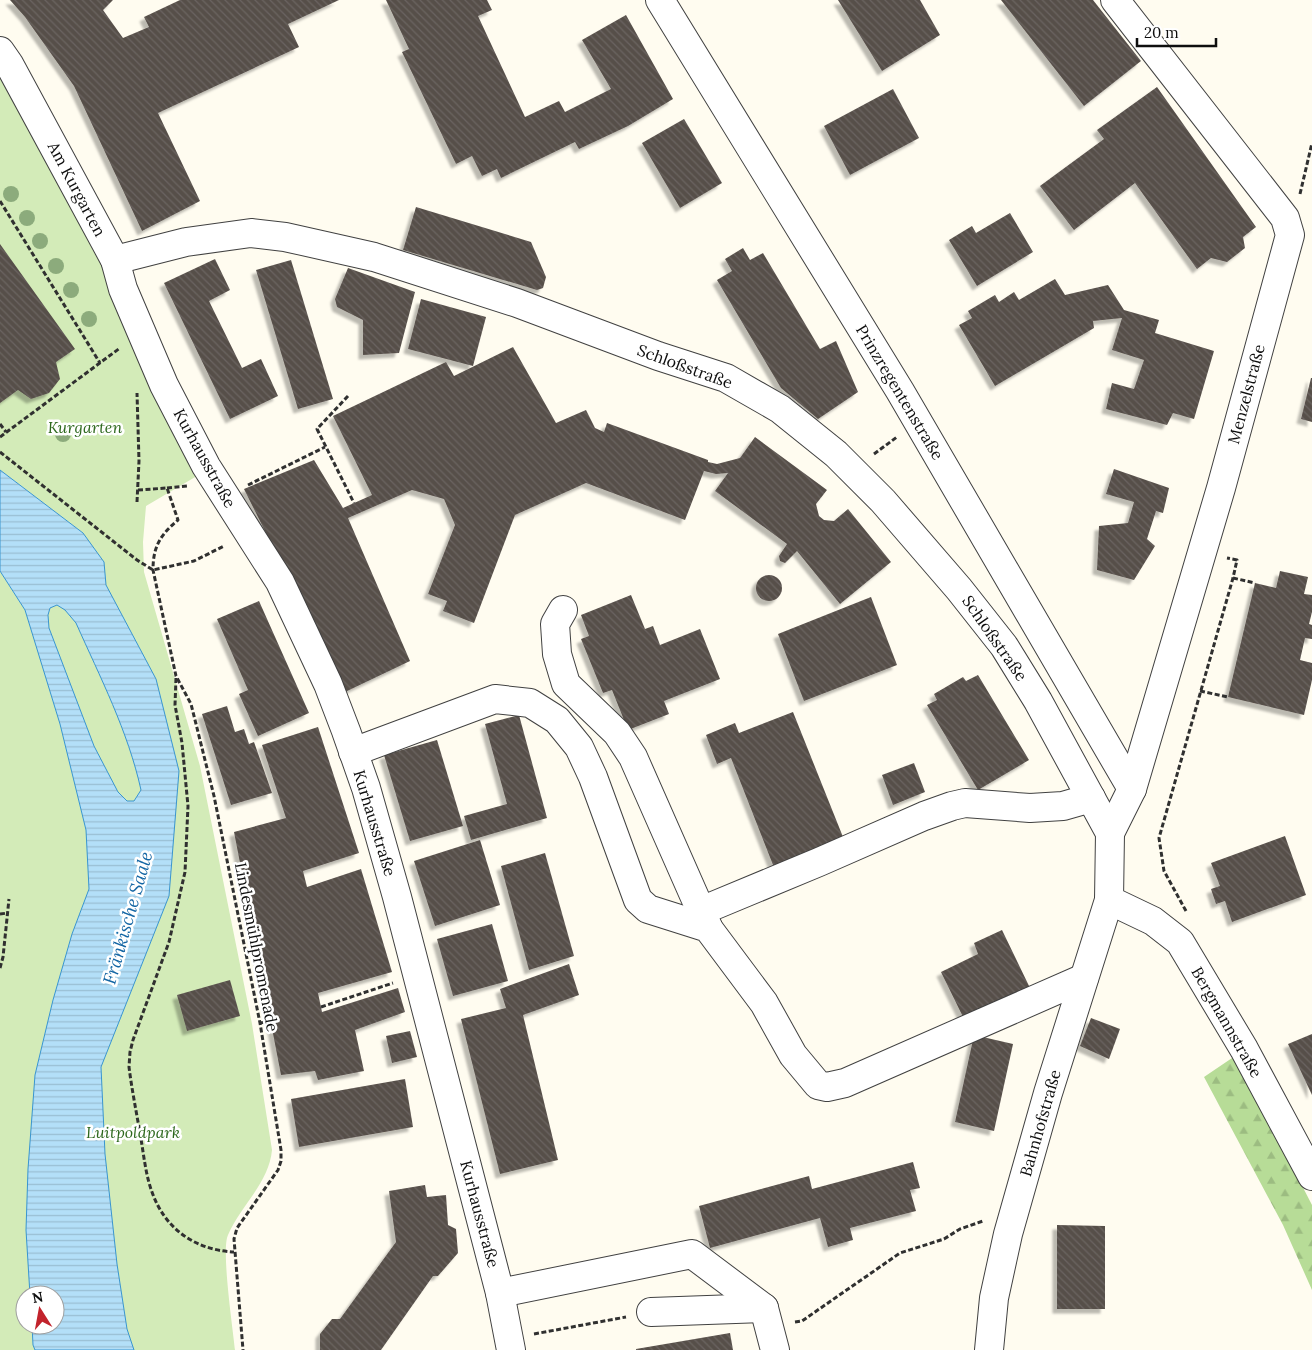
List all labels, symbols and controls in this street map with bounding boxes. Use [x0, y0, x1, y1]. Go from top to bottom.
scale bar [1137, 15, 1216, 47]
text: 20 m [1144, 23, 1179, 42]
street label: Am Kurgarten [43, 137, 110, 240]
street label: Prinzregentenstraße [852, 321, 948, 464]
street label: Schloßstraße [635, 340, 736, 393]
street label: Menzelstraße [1223, 342, 1269, 446]
street label: Kurhausstraße [170, 405, 241, 511]
park label: Kurgarten [48, 417, 122, 437]
street label: Schloßstraße [958, 591, 1032, 685]
street label: Kurhausstraße [349, 767, 401, 879]
water label: Fränkische Saale [98, 849, 157, 987]
street label: Lindesmühlpromenade [231, 861, 283, 1034]
street label: Bergmannstraße [1187, 963, 1267, 1081]
street label: Bahnhofstraße [1015, 1067, 1065, 1179]
park label: Luitpoldpark [86, 1122, 180, 1142]
street label: Kurhausstraße [456, 1158, 504, 1270]
north arrow [15, 1285, 65, 1335]
text: N [30, 1287, 45, 1307]

